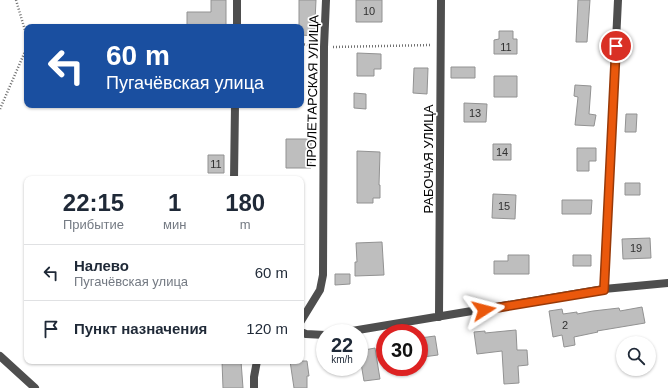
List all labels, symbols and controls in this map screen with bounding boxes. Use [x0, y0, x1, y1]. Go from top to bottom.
house number: 10 [363, 5, 375, 17]
street label: ПРОЛЕТАРСКАЯ УЛИЦА [304, 14, 321, 167]
pin [599, 29, 633, 63]
icon: arrive [605, 35, 627, 57]
icon: left [40, 40, 92, 92]
text: 60 m [106, 40, 170, 71]
house number: 11 [500, 41, 512, 53]
text: Пугачёвская улица [106, 73, 264, 93]
street label: РАБОЧАЯ УЛИЦА [421, 104, 436, 214]
house number: 13 [469, 107, 481, 119]
house number: 14 [496, 146, 508, 158]
house number: 11 [210, 158, 222, 170]
text: 22:15 [63, 189, 124, 216]
text: 1 [168, 189, 181, 216]
text: 180 [225, 189, 265, 216]
house number: 15 [498, 200, 510, 212]
text: Прибытие [63, 217, 124, 232]
text: мин [163, 217, 186, 232]
text: m [240, 217, 251, 232]
house number: 19 [630, 242, 642, 254]
text: Налево [74, 257, 129, 274]
icon: left [40, 262, 62, 284]
text: 60 m [255, 264, 288, 281]
text: Пугачёвская улица [74, 274, 188, 289]
position arrow [463, 289, 505, 331]
icon: arrive [40, 318, 62, 340]
house number: 2 [562, 319, 568, 331]
text: Пункт назначения [74, 320, 207, 337]
text: 120 m [246, 320, 288, 337]
speed limit sign: 30 [376, 324, 428, 376]
text: 22 [331, 334, 353, 356]
map controls [616, 336, 656, 376]
button: search [616, 336, 656, 376]
text: km/h [331, 354, 353, 365]

